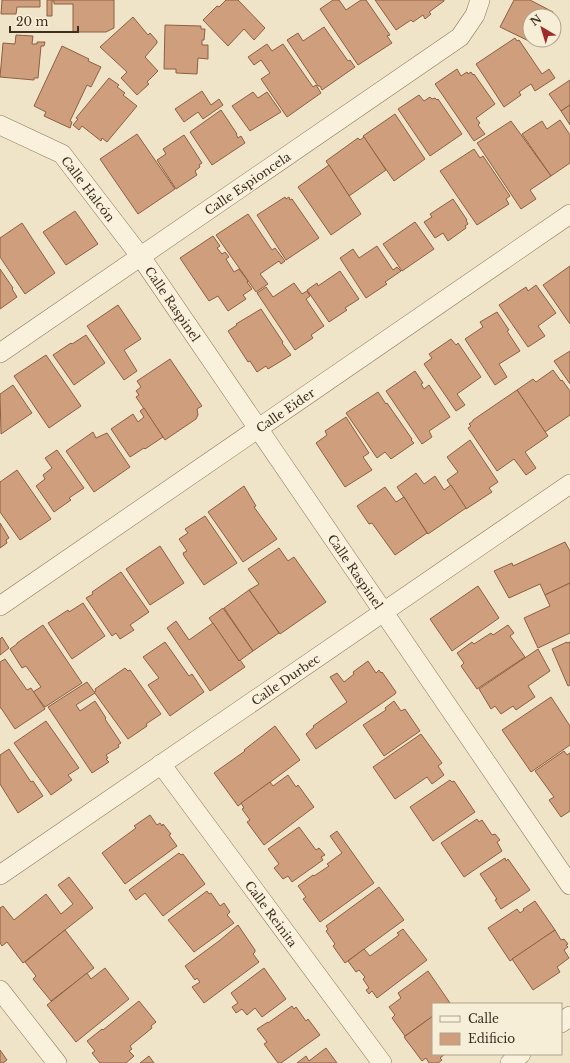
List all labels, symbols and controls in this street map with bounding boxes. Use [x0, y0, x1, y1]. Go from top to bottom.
scale bar [10, 8, 78, 34]
north arrow [522, 8, 562, 48]
text: N [527, 11, 545, 29]
text: 20 m [16, 14, 48, 29]
street label: Calle Espioncela [201, 148, 293, 218]
street label: Calle Halcón [59, 153, 118, 224]
street label: Calle Raspinel [142, 264, 204, 344]
street label: Calle Eider [253, 384, 318, 435]
street label: Calle Raspinel [325, 531, 387, 612]
street label: Calle Durbec [248, 650, 323, 708]
street label: Calle Reinita [242, 878, 301, 950]
legend [432, 1003, 562, 1055]
text: Calle [468, 1011, 499, 1026]
text: Edificio [468, 1031, 515, 1046]

